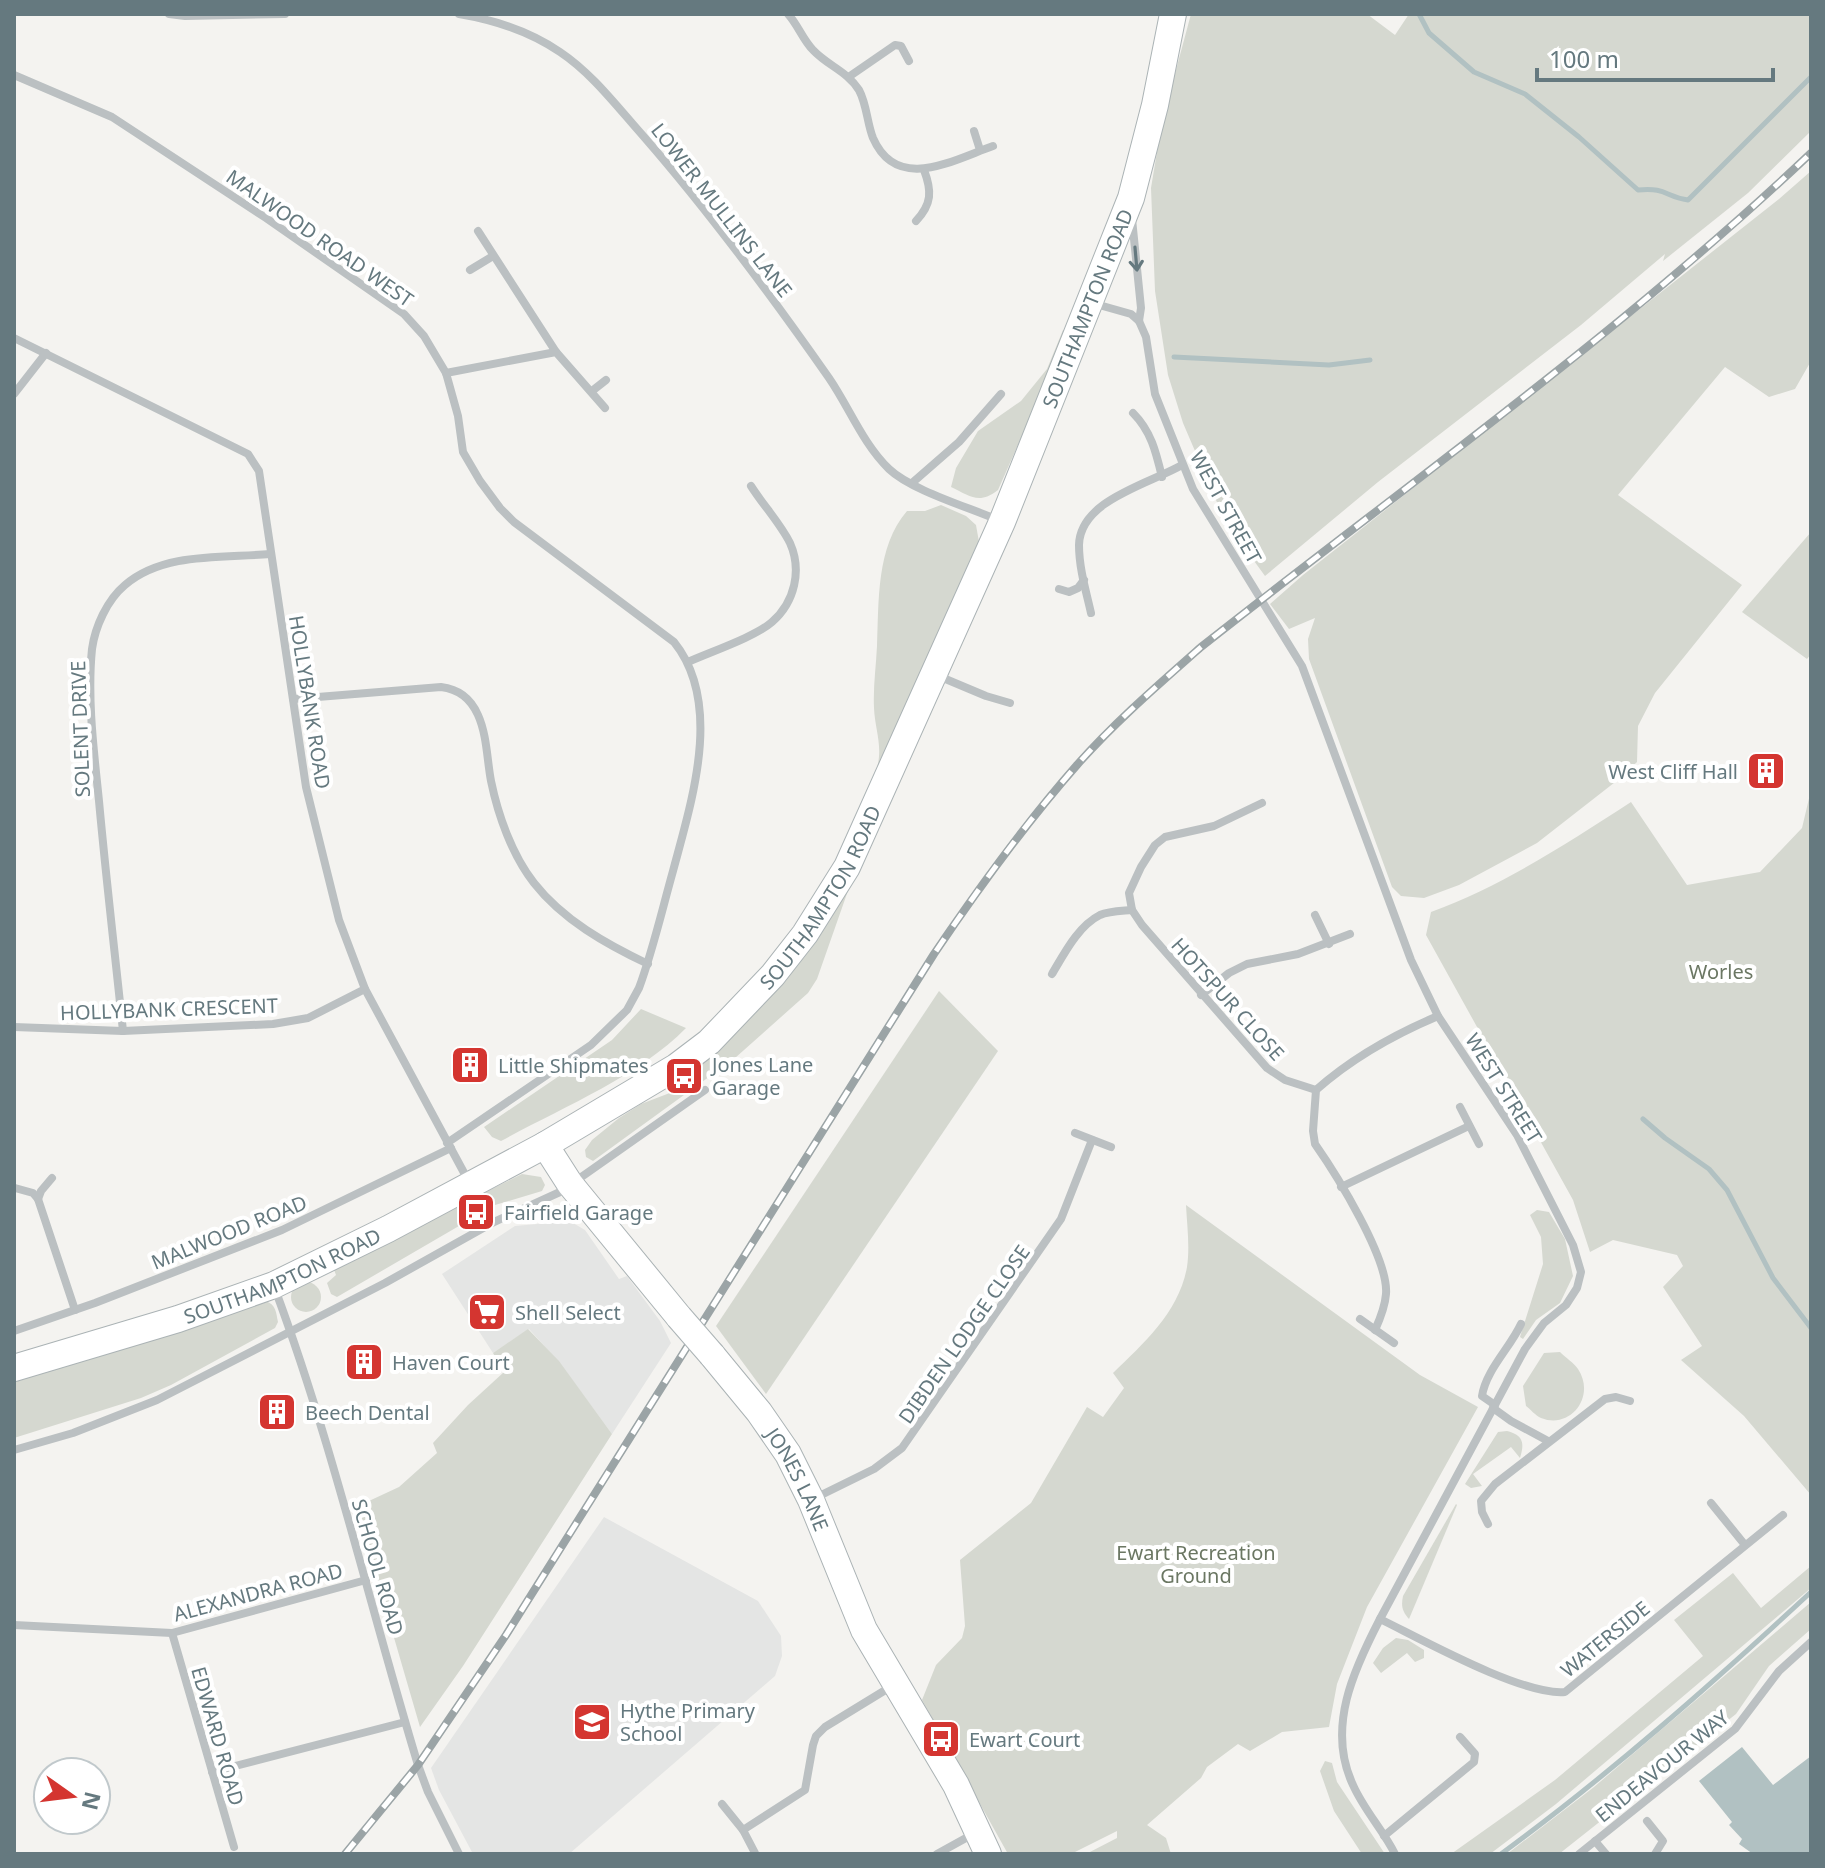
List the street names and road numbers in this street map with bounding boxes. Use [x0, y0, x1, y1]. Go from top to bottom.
street label: LOWER MULLINS LANE [645, 117, 799, 303]
street label: MALWOOD ROAD WEST [221, 163, 419, 313]
street label: SOUTHAMPTON ROAD [1035, 205, 1139, 412]
street label: WEST STREET [1184, 446, 1268, 568]
street label: HOLLYBANK ROAD [283, 613, 337, 791]
street label: SOLENT DRIVE [64, 660, 96, 798]
street label: SOUTHAMPTON ROAD [753, 801, 887, 995]
street label: HOTSPUR CLOSE [1166, 932, 1290, 1066]
street label: HOLLYBANK CRESCENT [60, 992, 278, 1026]
street label: WEST STREET [1459, 1028, 1549, 1148]
street label: MALWOOD ROAD [147, 1188, 311, 1276]
street label: SOUTHAMPTON ROAD [180, 1221, 385, 1329]
street label: DIBDEN LODGE CLOSE [892, 1239, 1036, 1429]
street label: JONES LANE [759, 1420, 836, 1535]
street label: SCHOOL ROAD [346, 1496, 410, 1638]
street label: ALEXANDRA ROAD [170, 1556, 346, 1628]
street label: WATERSIDE [1555, 1595, 1655, 1683]
street label: EDWARD ROAD [185, 1663, 251, 1809]
street label: ENDEAVOUR WAY [1590, 1703, 1735, 1828]

